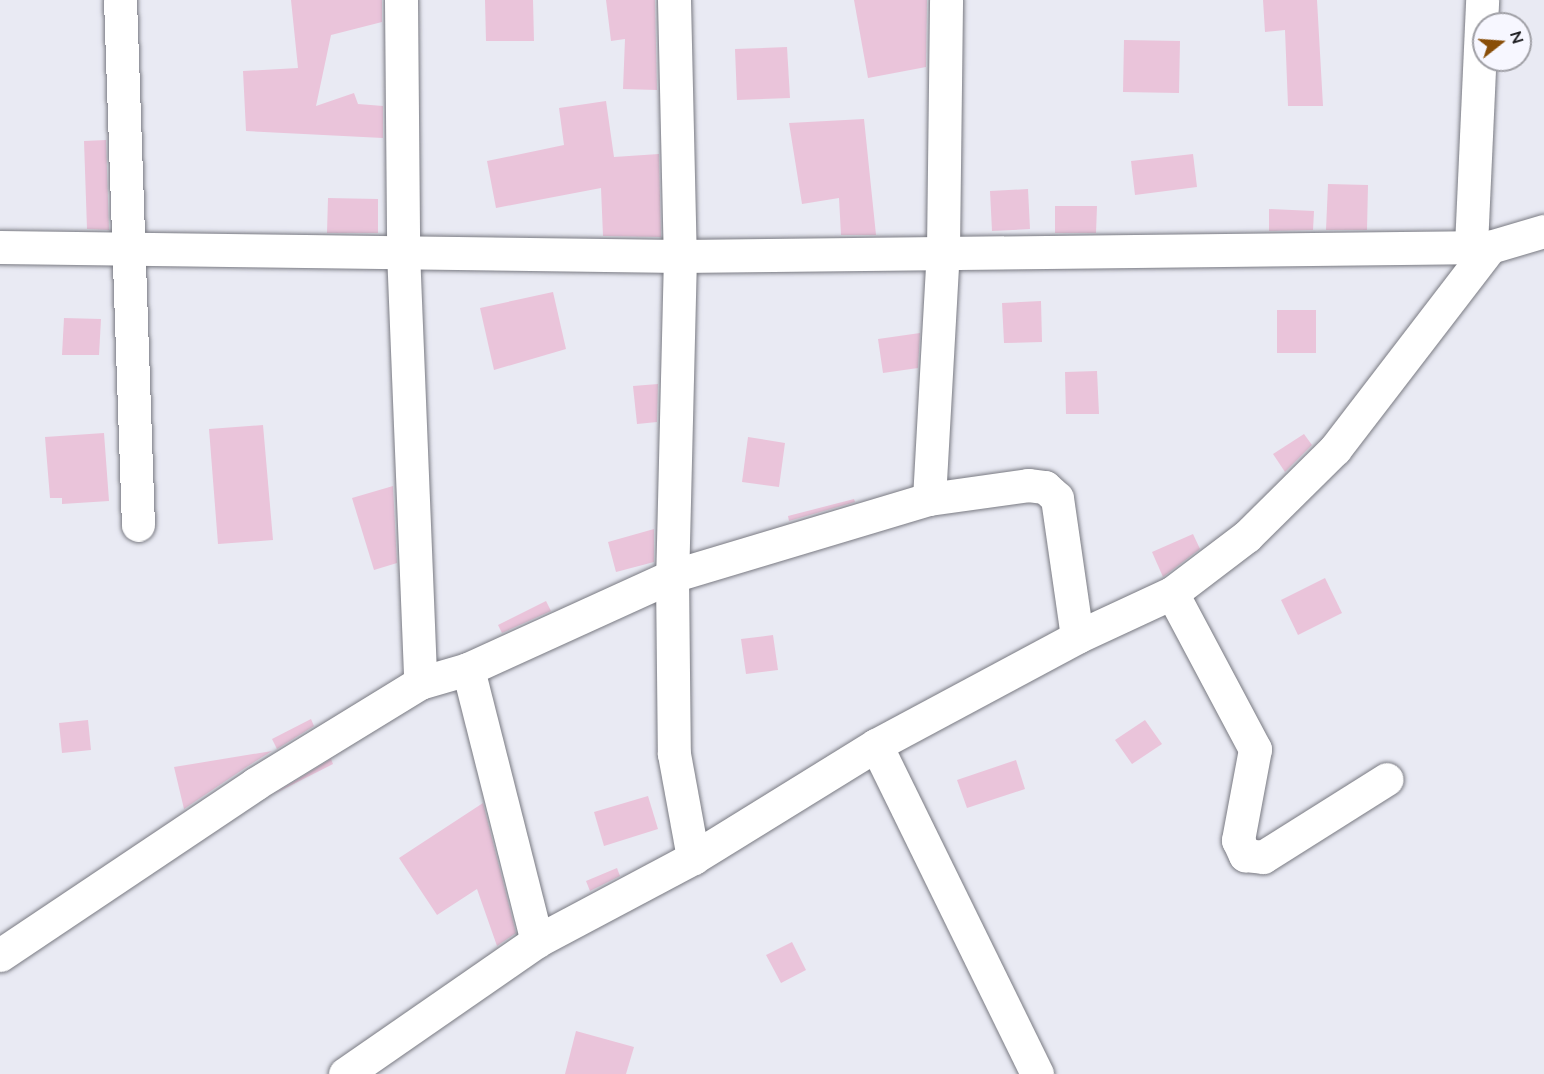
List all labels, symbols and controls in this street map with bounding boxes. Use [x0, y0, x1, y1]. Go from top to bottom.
north arrow [1472, 12, 1532, 72]
text: N [1507, 28, 1529, 46]

